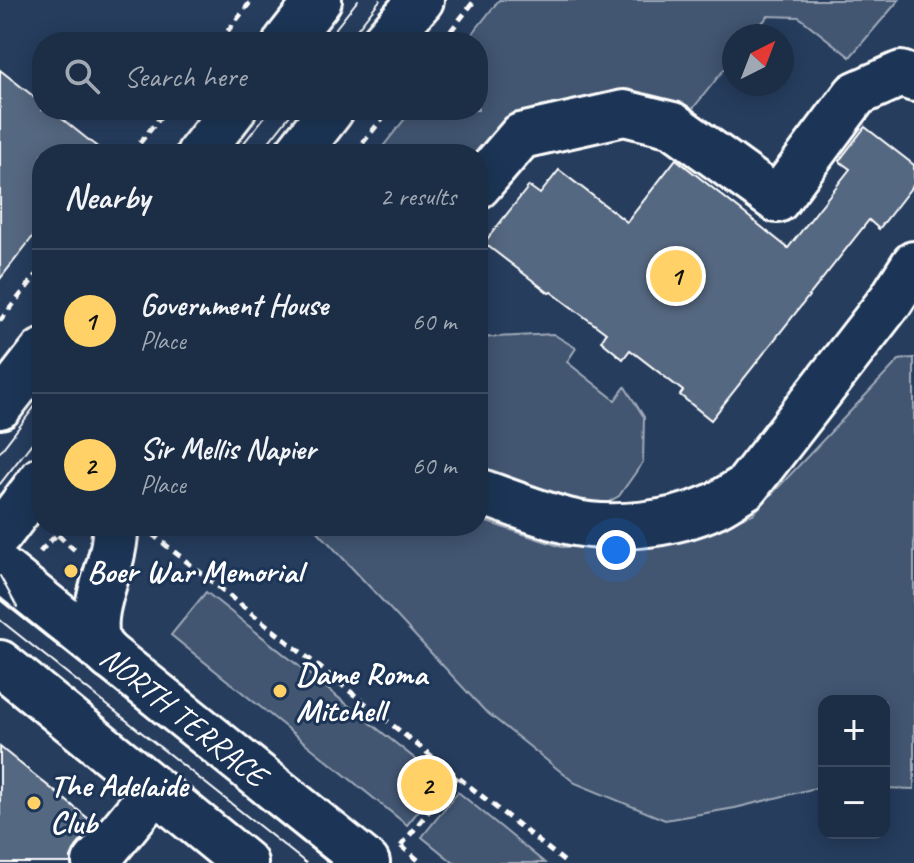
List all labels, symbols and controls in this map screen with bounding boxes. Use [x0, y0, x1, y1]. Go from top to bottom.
north arrow [722, 24, 794, 96]
search box [32, 32, 488, 120]
icon: search [60, 54, 104, 98]
text: Search here [124, 57, 246, 95]
text: Nearby [64, 175, 150, 218]
text: 2 results [380, 180, 456, 213]
pin: 1 [650, 246, 702, 306]
text: Government House [140, 286, 328, 324]
text: 1 [84, 305, 96, 338]
text: 60 m [412, 305, 456, 338]
text: Place [140, 324, 186, 357]
text: Sir Mellis Napier [140, 430, 316, 468]
text: 2 [84, 449, 96, 482]
text: 60 m [412, 449, 456, 482]
text: Place [140, 468, 186, 501]
your location [596, 530, 636, 570]
place label: Boer War Memorial [87, 551, 309, 592]
marker: Boer War Memorial [62, 562, 80, 580]
street label: NORTH TERRACE [92, 637, 279, 798]
place label: Dame Roma Mitchell [296, 653, 430, 731]
marker: Dame Roma Mitchell [271, 682, 289, 700]
map controls [818, 695, 890, 839]
button: + [818, 695, 890, 767]
pin: 2 [401, 755, 453, 815]
place label: The Adelaide Club [50, 765, 190, 843]
button: − [818, 767, 890, 839]
marker: The Adelaide Club [25, 794, 43, 812]

